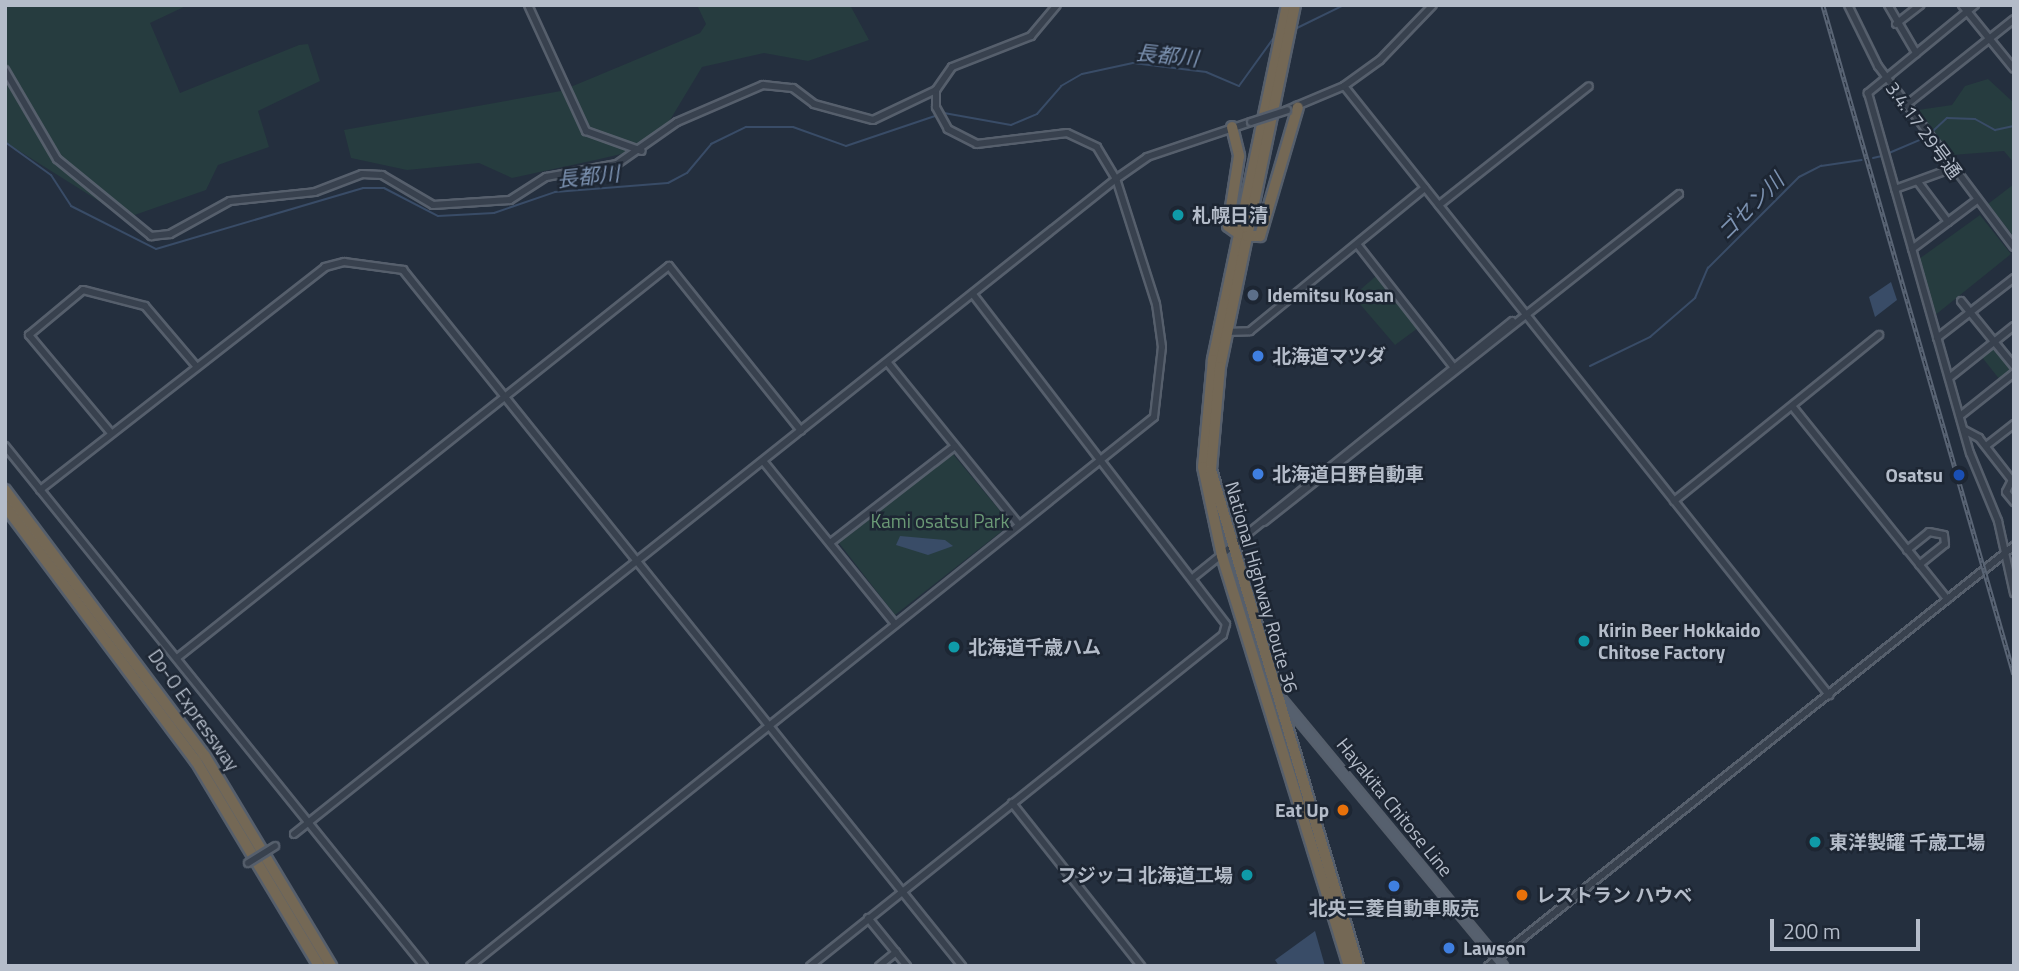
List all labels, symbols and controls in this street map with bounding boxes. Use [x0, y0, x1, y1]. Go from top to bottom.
water label: 長都川 [1134, 39, 1200, 71]
street label: 3.4.17 29号通 [1881, 77, 1967, 183]
water label: 長都川 [555, 160, 621, 192]
water label: ゴセン川 [1711, 167, 1789, 245]
place label: 札幌日清 [1192, 204, 1268, 226]
marker: 札幌日清 [1170, 207, 1186, 223]
place label: Idemitsu Kosan [1267, 284, 1394, 306]
marker: Idemitsu Kosan [1245, 287, 1261, 303]
place label: 北海道マツダ [1272, 345, 1386, 367]
marker: 北海道マツダ [1250, 348, 1266, 364]
place label: 北海道日野自動車 [1272, 463, 1424, 485]
place label: Osatsu [1886, 464, 1943, 486]
marker: Osatsu [1949, 465, 1969, 485]
marker: 北海道日野自動車 [1250, 466, 1266, 482]
street label: National Highway Route 36 [1221, 479, 1303, 695]
park label: Kami osatsu Park [870, 510, 1010, 532]
place label: Kirin Beer Hokkaido Chitose Factory [1598, 619, 1761, 663]
marker: Kirin Beer Hokkaido Chitose Factory [1576, 633, 1592, 649]
place label: 北海道千歳ハム [968, 636, 1101, 658]
marker: 北海道千歳ハム [946, 639, 962, 655]
street label: Do-O Expressway [144, 645, 244, 775]
street label: Hayakita Chitose Line [1332, 733, 1458, 881]
place label: Eat Up [1275, 799, 1329, 821]
marker: Eat Up [1335, 802, 1351, 818]
place label: 東洋製罐 千歳工場 [1829, 831, 1985, 853]
marker: 東洋製罐 千歳工場 [1807, 834, 1823, 850]
place label: フジッコ 北海道工場 [1058, 864, 1233, 886]
marker: フジッコ 北海道工場 [1239, 867, 1255, 883]
marker: 北央三菱自動車販売 [1386, 878, 1402, 894]
place label: レストラン ハウベ [1536, 884, 1692, 906]
marker: レストラン ハウベ [1514, 887, 1530, 903]
place label: 北央三菱自動車販売 [1309, 897, 1479, 919]
scale bar [1774, 904, 1924, 948]
text: 200 m [1783, 915, 1840, 947]
place label: Lawson [1463, 937, 1526, 959]
marker: Lawson [1441, 940, 1457, 956]

